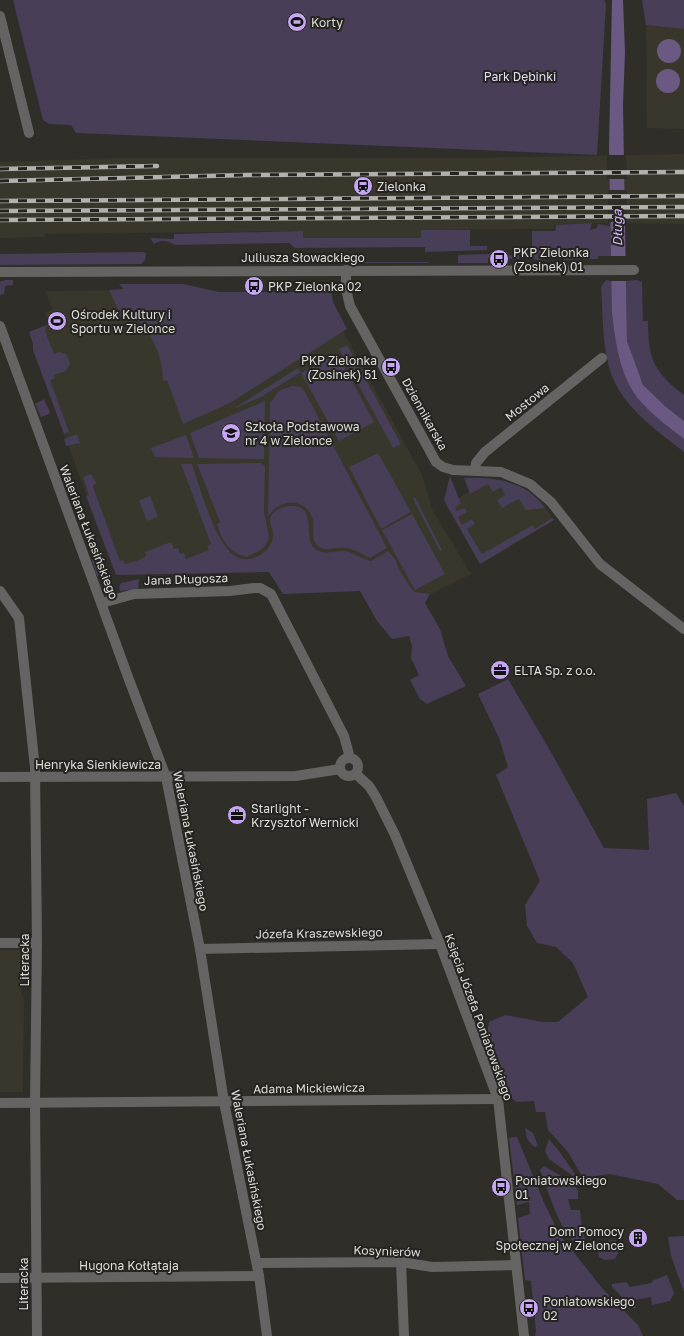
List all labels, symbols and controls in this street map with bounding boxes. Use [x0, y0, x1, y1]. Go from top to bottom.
sports icon: Korty [286, 11, 308, 33]
place label: Korty [311, 15, 343, 30]
park label: Park Dębinki [484, 69, 556, 84]
station icon: Zielonka [352, 175, 374, 197]
place label: Zielonka [377, 179, 426, 194]
water label: Długa [609, 209, 625, 247]
place label: PKP Zielonka (Zosinek) 01 [513, 245, 589, 274]
bus stop icon: PKP Zielonka (Zosinek) 01 [488, 248, 510, 270]
street label: Juliusza Słowackiego [241, 250, 365, 265]
bus stop icon: PKP Zielonka 02 [243, 275, 265, 297]
place label: PKP Zielonka 02 [268, 279, 362, 294]
place label: Ośrodek Kultury i Sportu w Zielonce [71, 307, 175, 336]
sports icon: Ośrodek Kultury i Sportu w Zielonce [46, 310, 68, 332]
place label: PKP Zielonka (Zosinek) 51 [301, 353, 377, 382]
bus stop icon: PKP Zielonka (Zosinek) 51 [380, 356, 402, 378]
street label: Dziennikarska [399, 375, 451, 453]
street label: Mostowa [502, 380, 552, 424]
place label: Szkoła Podstawowa nr 4 w Zielonce [245, 419, 359, 448]
school or university icon: Szkoła Podstawowa nr 4 w Zielonce [220, 422, 242, 444]
street label: Waleriana Łukasińskiego [56, 463, 122, 601]
street label: Jana Długosza [144, 570, 228, 588]
office icon: ELTA Sp. z o.o. [489, 659, 511, 681]
place label: ELTA Sp. z o.o. [514, 663, 596, 678]
street label: Henryka Sienkiewicza [35, 757, 161, 772]
street label: Waleriana Łukasińskiego [170, 770, 212, 912]
place label: Starlight - Krzysztof Wernicki [251, 801, 359, 830]
office icon: Starlight - Krzysztof Wernicki [226, 804, 248, 826]
street label: Józefa Kraszewskiego [255, 924, 383, 942]
street label: Księcia Józefa Poniatowskiego [442, 931, 516, 1103]
street label: Literacka [17, 933, 32, 987]
street label: Adama Mickiewicza [253, 1080, 365, 1096]
street label: Waleriana Łukasińskiego [228, 1089, 270, 1231]
place label: Poniatowskiego 01 [515, 1173, 607, 1202]
bus stop icon: Poniatowskiego 01 [490, 1176, 512, 1198]
place label: Dom Pomocy Społecznej w Zielonce [496, 1224, 624, 1253]
building icon: Dom Pomocy Społecznej w Zielonce [627, 1227, 649, 1249]
street label: Kosynierów [353, 1242, 421, 1260]
street label: Literacka [16, 1257, 31, 1311]
street label: Hugona Kołłątaja [79, 1258, 179, 1273]
place label: Poniatowskiego 02 [543, 1294, 635, 1323]
bus stop icon: Poniatowskiego 02 [518, 1297, 540, 1319]

